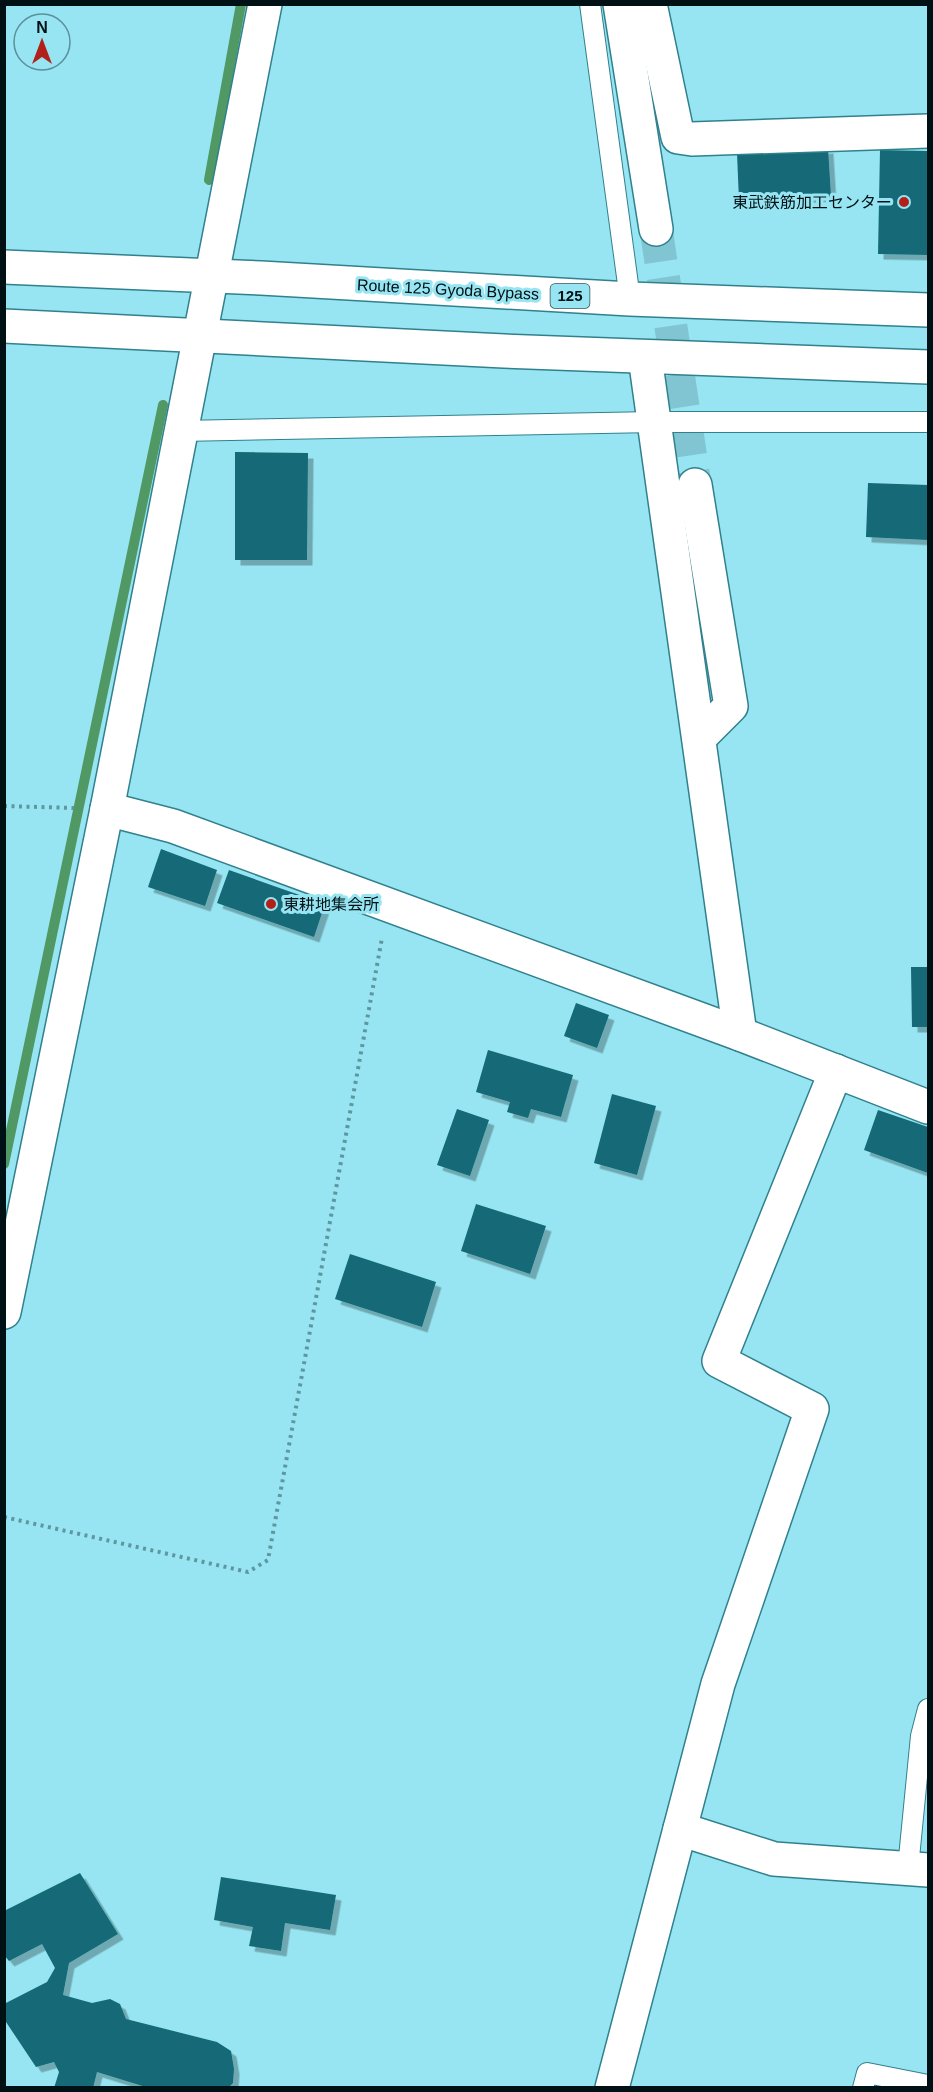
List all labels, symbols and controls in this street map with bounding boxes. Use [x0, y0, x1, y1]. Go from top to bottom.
north arrow [12, 12, 72, 72]
text: N [36, 19, 48, 36]
place label: 東武鉄筋加工センター [732, 194, 892, 211]
marker: 東武鉄筋加工センター [897, 195, 911, 209]
street label: Route 125 Gyoda Bypass [356, 276, 539, 303]
road number: 125 [550, 284, 590, 308]
place label: 東耕地集会所 [283, 896, 379, 913]
marker: 東耕地集会所 [264, 897, 278, 911]

